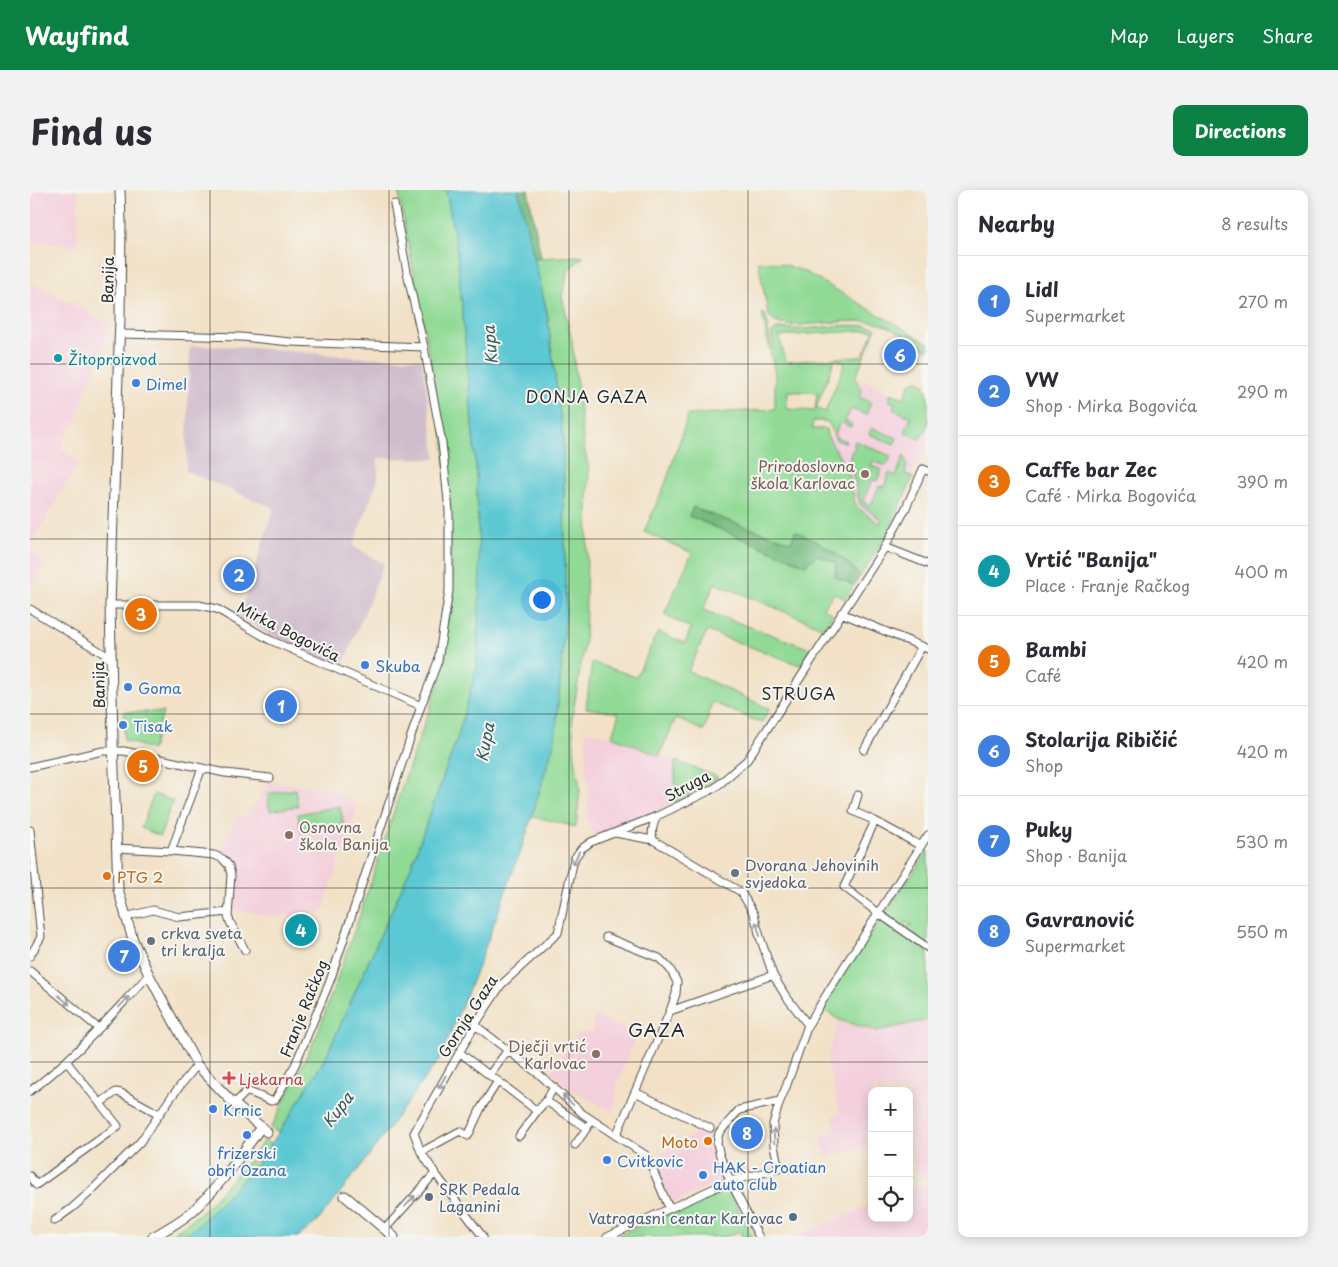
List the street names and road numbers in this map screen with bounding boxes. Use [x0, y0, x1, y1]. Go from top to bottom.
street label: Banija [95, 256, 119, 304]
street label: Mirka Bogovića [234, 595, 345, 667]
street label: Banija [86, 661, 110, 709]
street label: Struga [660, 763, 715, 807]
street label: Franje Račkog [273, 956, 333, 1060]
street label: Gornja Gaza [432, 970, 502, 1062]

